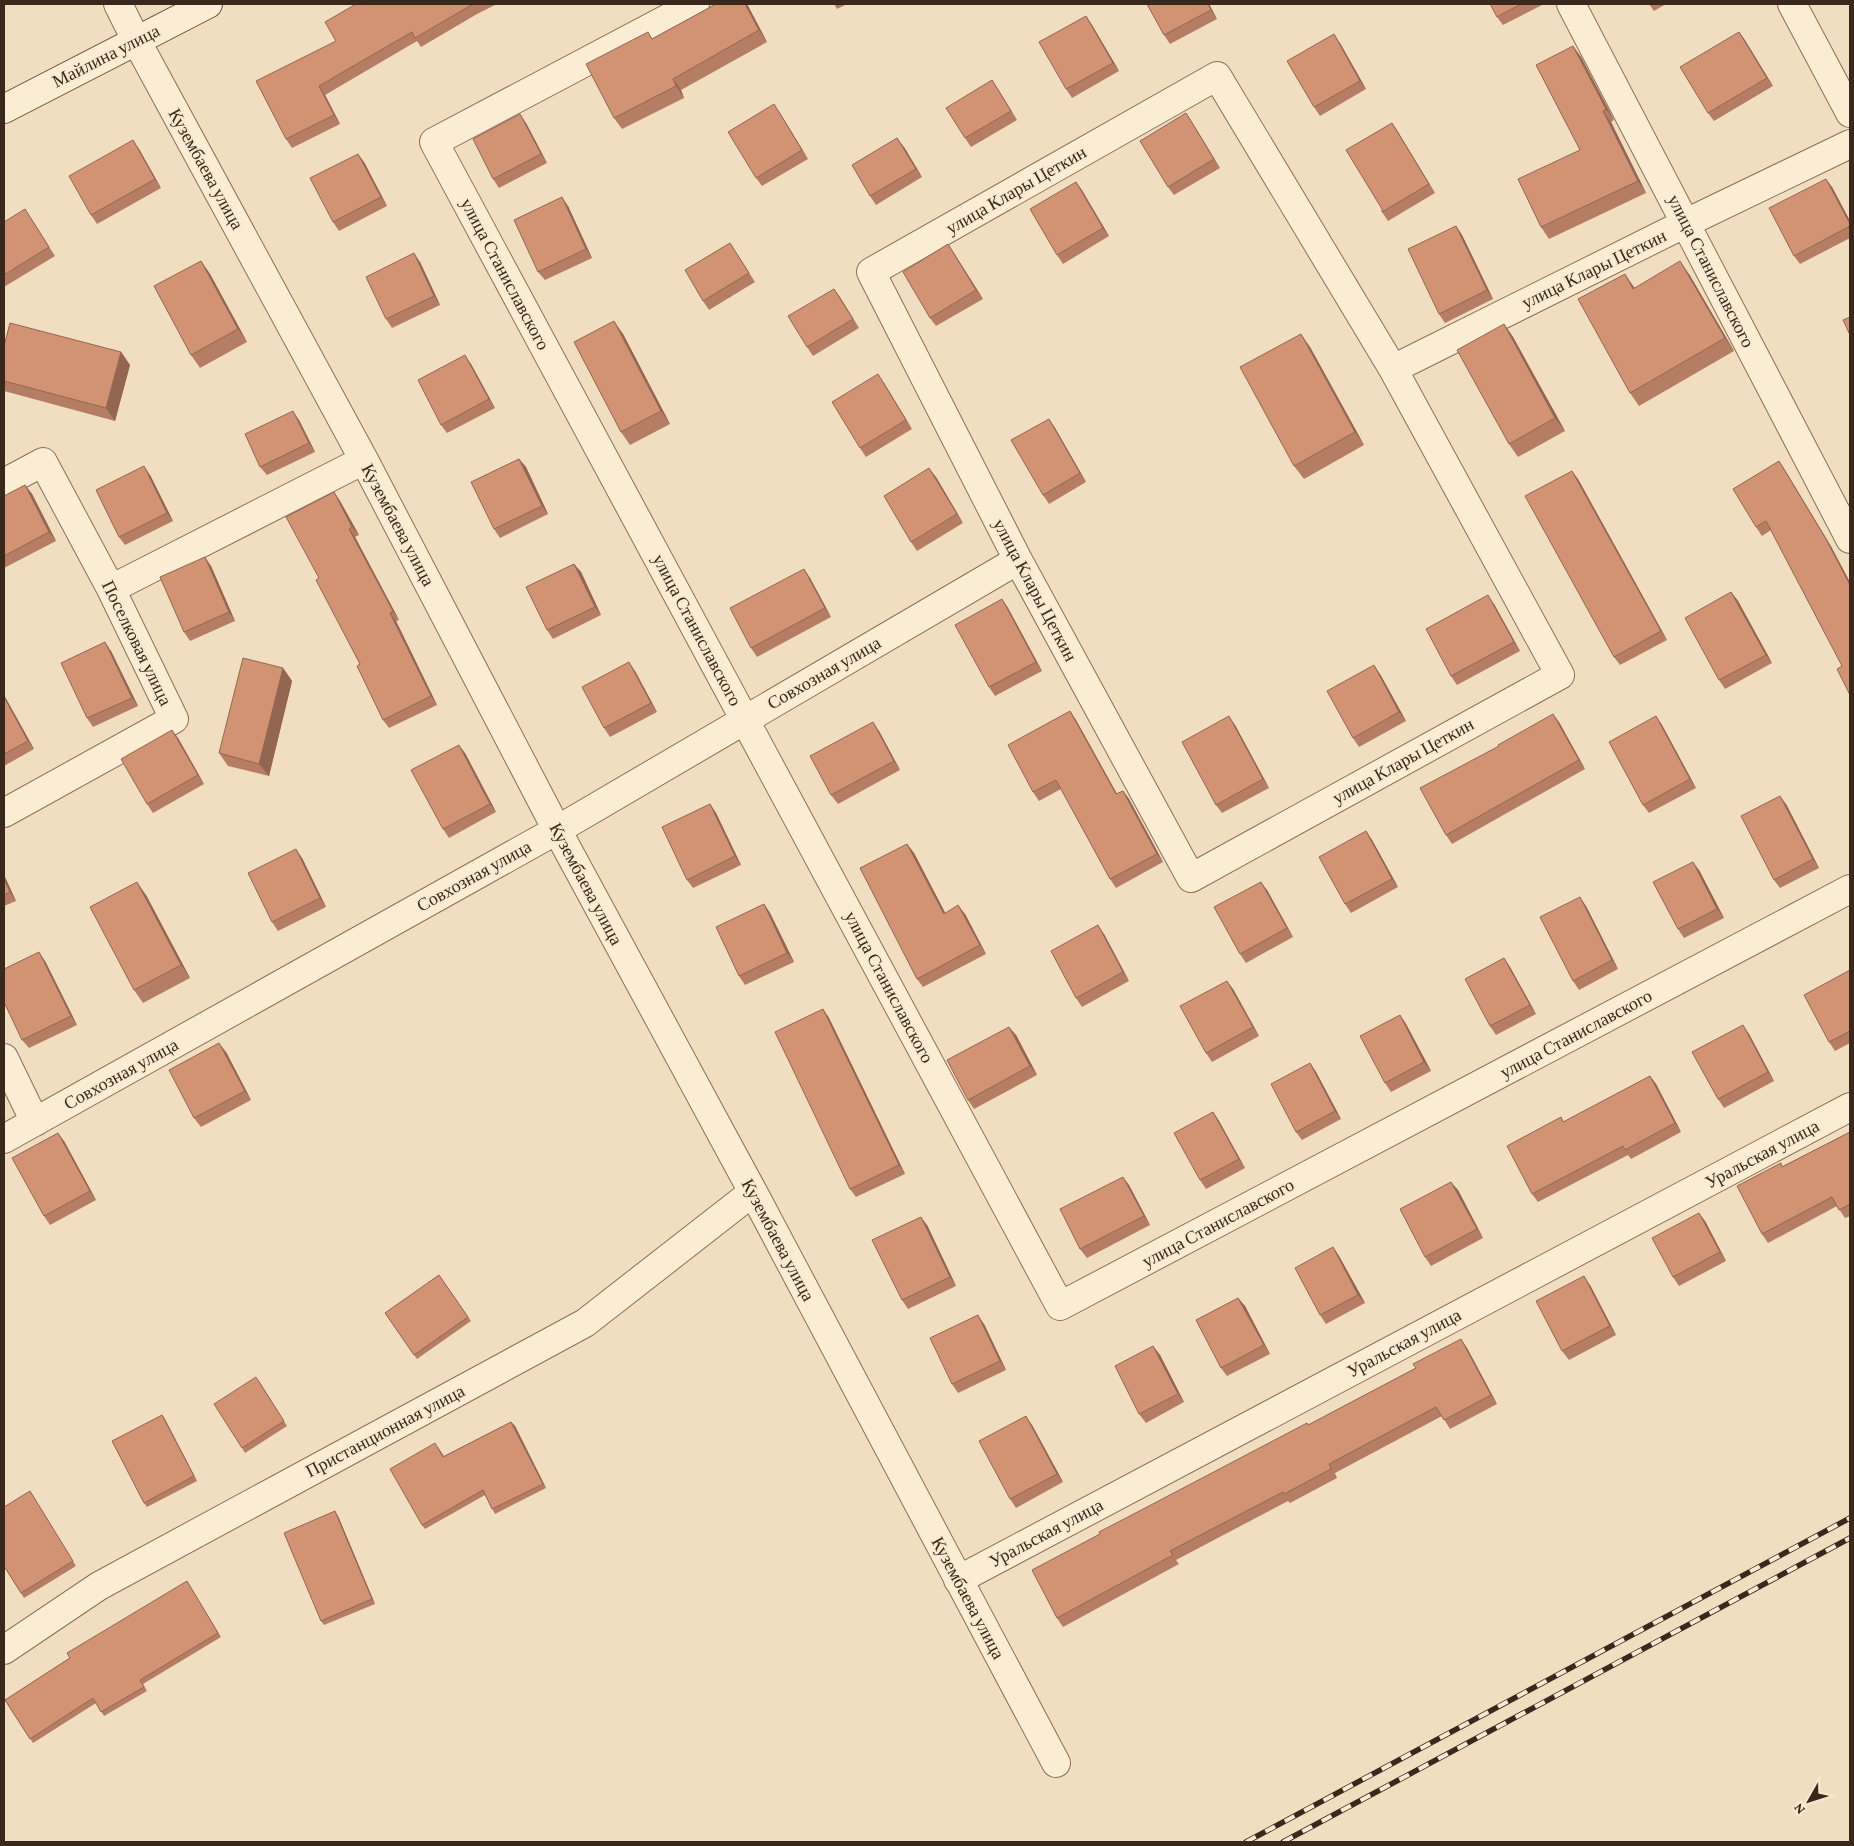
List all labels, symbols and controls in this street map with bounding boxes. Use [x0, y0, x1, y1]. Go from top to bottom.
street label: Майлина улица [49, 20, 163, 92]
street label: Кузембаева улица [164, 105, 248, 233]
street label: улица Клары Цеткин [943, 142, 1090, 238]
street label: улица Станиславского [1664, 191, 1758, 351]
street label: улица Станиславского [456, 195, 554, 353]
street label: улица Клары Цеткин [1519, 225, 1670, 313]
street label: Кузембаева улица [357, 461, 439, 589]
street label: улица Клары Цеткин [989, 515, 1081, 665]
street label: улица Станиславского [648, 551, 746, 709]
street label: Поселковая улица [98, 577, 176, 709]
street label: Совхозная улица [764, 632, 884, 714]
street label: улица Клары Цеткин [1329, 714, 1477, 808]
street label: Кузембаева улица [545, 820, 627, 948]
street label: Совхозная улица [413, 836, 535, 916]
street label: улица Станиславского [840, 908, 938, 1066]
street label: улица Станиславского [1497, 985, 1655, 1083]
street label: Совхозная улица [60, 1034, 182, 1114]
street label: Уральская улица [1702, 1116, 1822, 1192]
street label: улица Станиславского [1139, 1174, 1297, 1272]
street label: Кузембаева улица [737, 1176, 819, 1304]
street label: Уральская улица [1344, 1305, 1464, 1381]
street label: Пристанционная улица [302, 1381, 468, 1481]
street label: Уральская улица [986, 1495, 1106, 1571]
street label: Кузембаева улица [927, 1534, 1009, 1662]
north arrow [1784, 1776, 1834, 1826]
text: N [1789, 1800, 1808, 1818]

